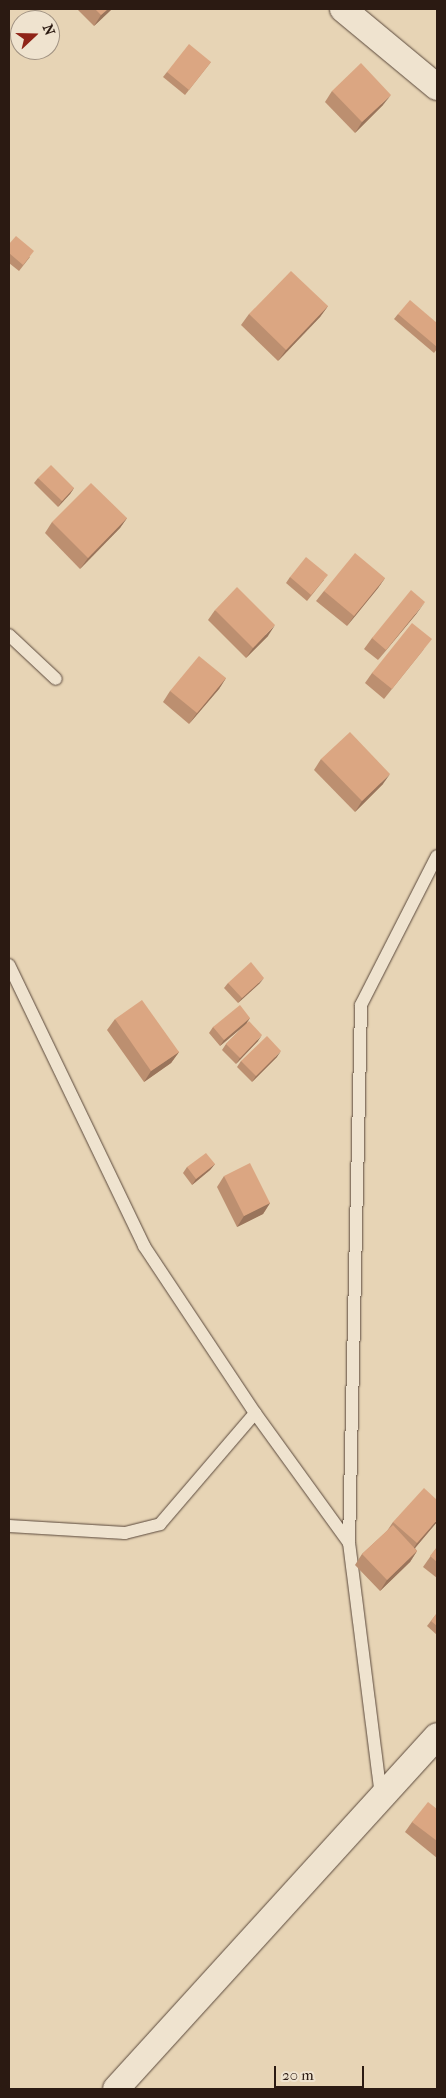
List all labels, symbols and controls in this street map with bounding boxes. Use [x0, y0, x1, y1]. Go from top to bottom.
north arrow [10, 10, 60, 60]
text: N [39, 22, 58, 38]
scale bar [276, 2056, 366, 2088]
text: 20 m [282, 2066, 314, 2084]

